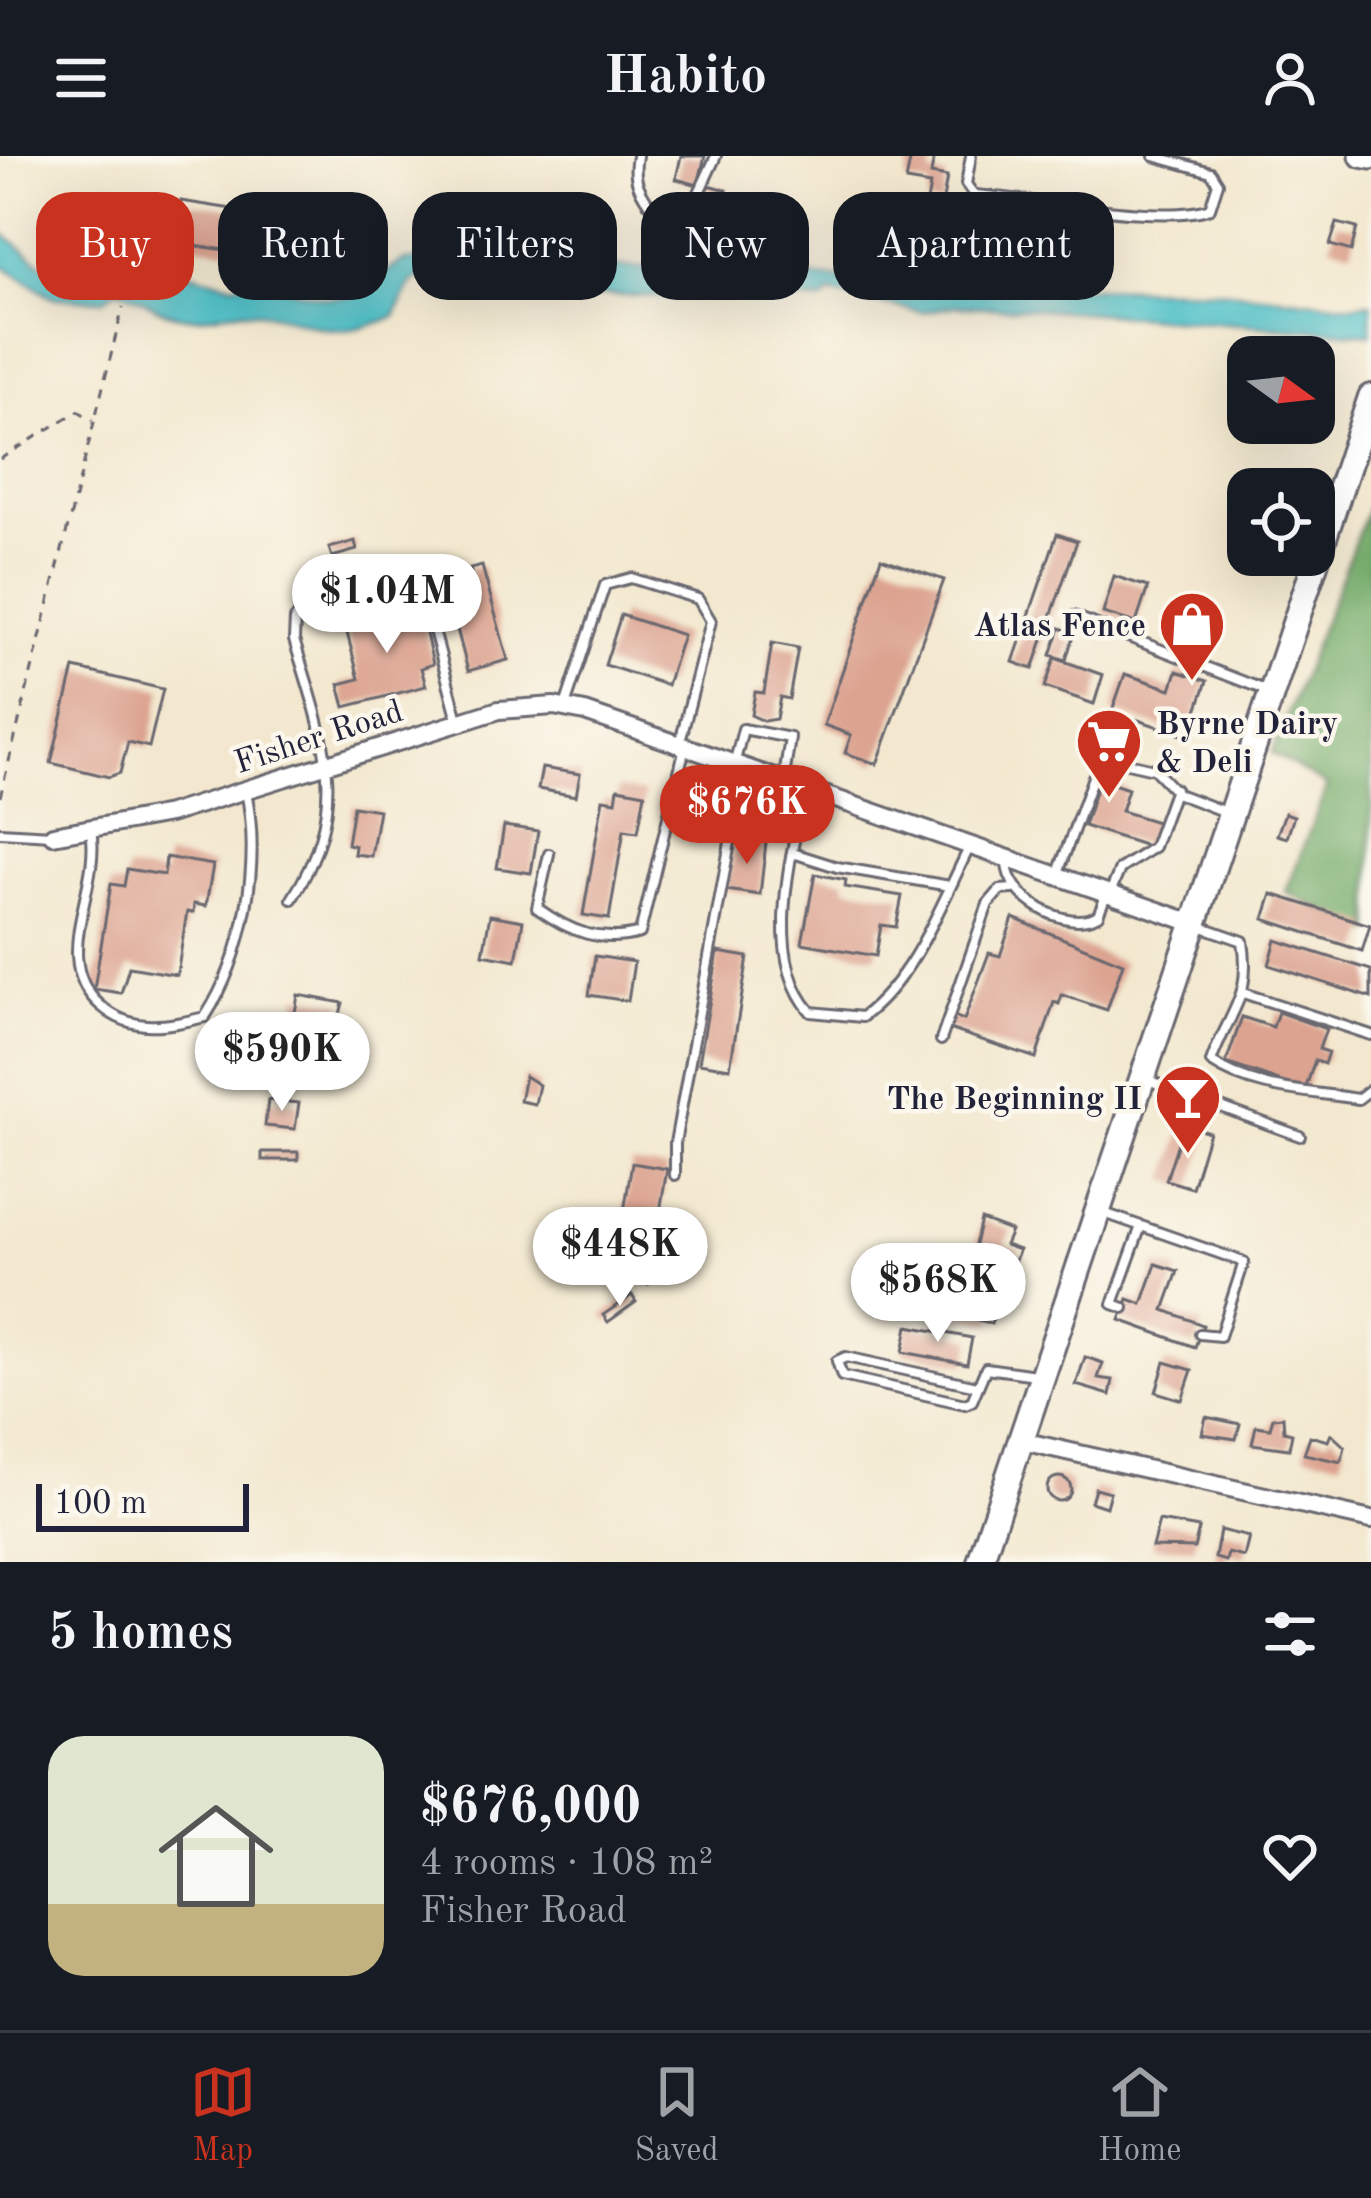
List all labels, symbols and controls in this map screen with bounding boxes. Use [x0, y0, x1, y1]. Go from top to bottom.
icon: menu [48, 45, 114, 111]
icon: person [1257, 45, 1323, 111]
text: Habito [604, 51, 767, 105]
chip: Buy [36, 192, 194, 300]
chip: Rent [218, 192, 388, 300]
chip: Filters [412, 192, 617, 300]
chip: New [641, 192, 809, 300]
chip: Apartment [833, 192, 1114, 300]
north arrow [1227, 336, 1335, 444]
map controls [1227, 336, 1335, 576]
button: locate [1227, 468, 1335, 576]
pin: $1.04M [289, 554, 485, 656]
text: $1.04M [319, 573, 455, 612]
shop icon: Atlas Fence [1157, 589, 1227, 683]
place label: Atlas Fence [973, 611, 1146, 644]
street label: Fisher Road [231, 696, 407, 781]
supermarket icon: Byrne Dairy & Deli [1074, 706, 1144, 800]
place label: Byrne Dairy & Deli [1156, 709, 1338, 780]
pin: $676K [663, 765, 831, 867]
text: $676K [687, 784, 807, 823]
pin: $590K [198, 1012, 366, 1114]
text: $590K [222, 1031, 342, 1070]
bar icon: The Beginning II [1153, 1062, 1223, 1156]
place label: The Beginning II [887, 1084, 1142, 1117]
pin: $448K [536, 1207, 704, 1309]
text: $448K [560, 1226, 680, 1265]
pin: $568K [854, 1243, 1022, 1345]
text: $568K [878, 1262, 998, 1301]
scale bar [36, 1478, 249, 1531]
text: 100 m [54, 1488, 147, 1521]
icon: filters [1257, 1601, 1323, 1667]
text: 5 homes [48, 1609, 233, 1660]
text: $676,000 [420, 1783, 641, 1834]
icon: home [144, 1784, 288, 1928]
icon: heart [1257, 1823, 1323, 1889]
text: 4 rooms · 108 m² [420, 1844, 713, 1883]
text: Fisher Road [420, 1892, 627, 1931]
tab: Map [190, 2059, 256, 2172]
tab: Saved [635, 2059, 719, 2172]
tab: Home [1098, 2059, 1181, 2172]

